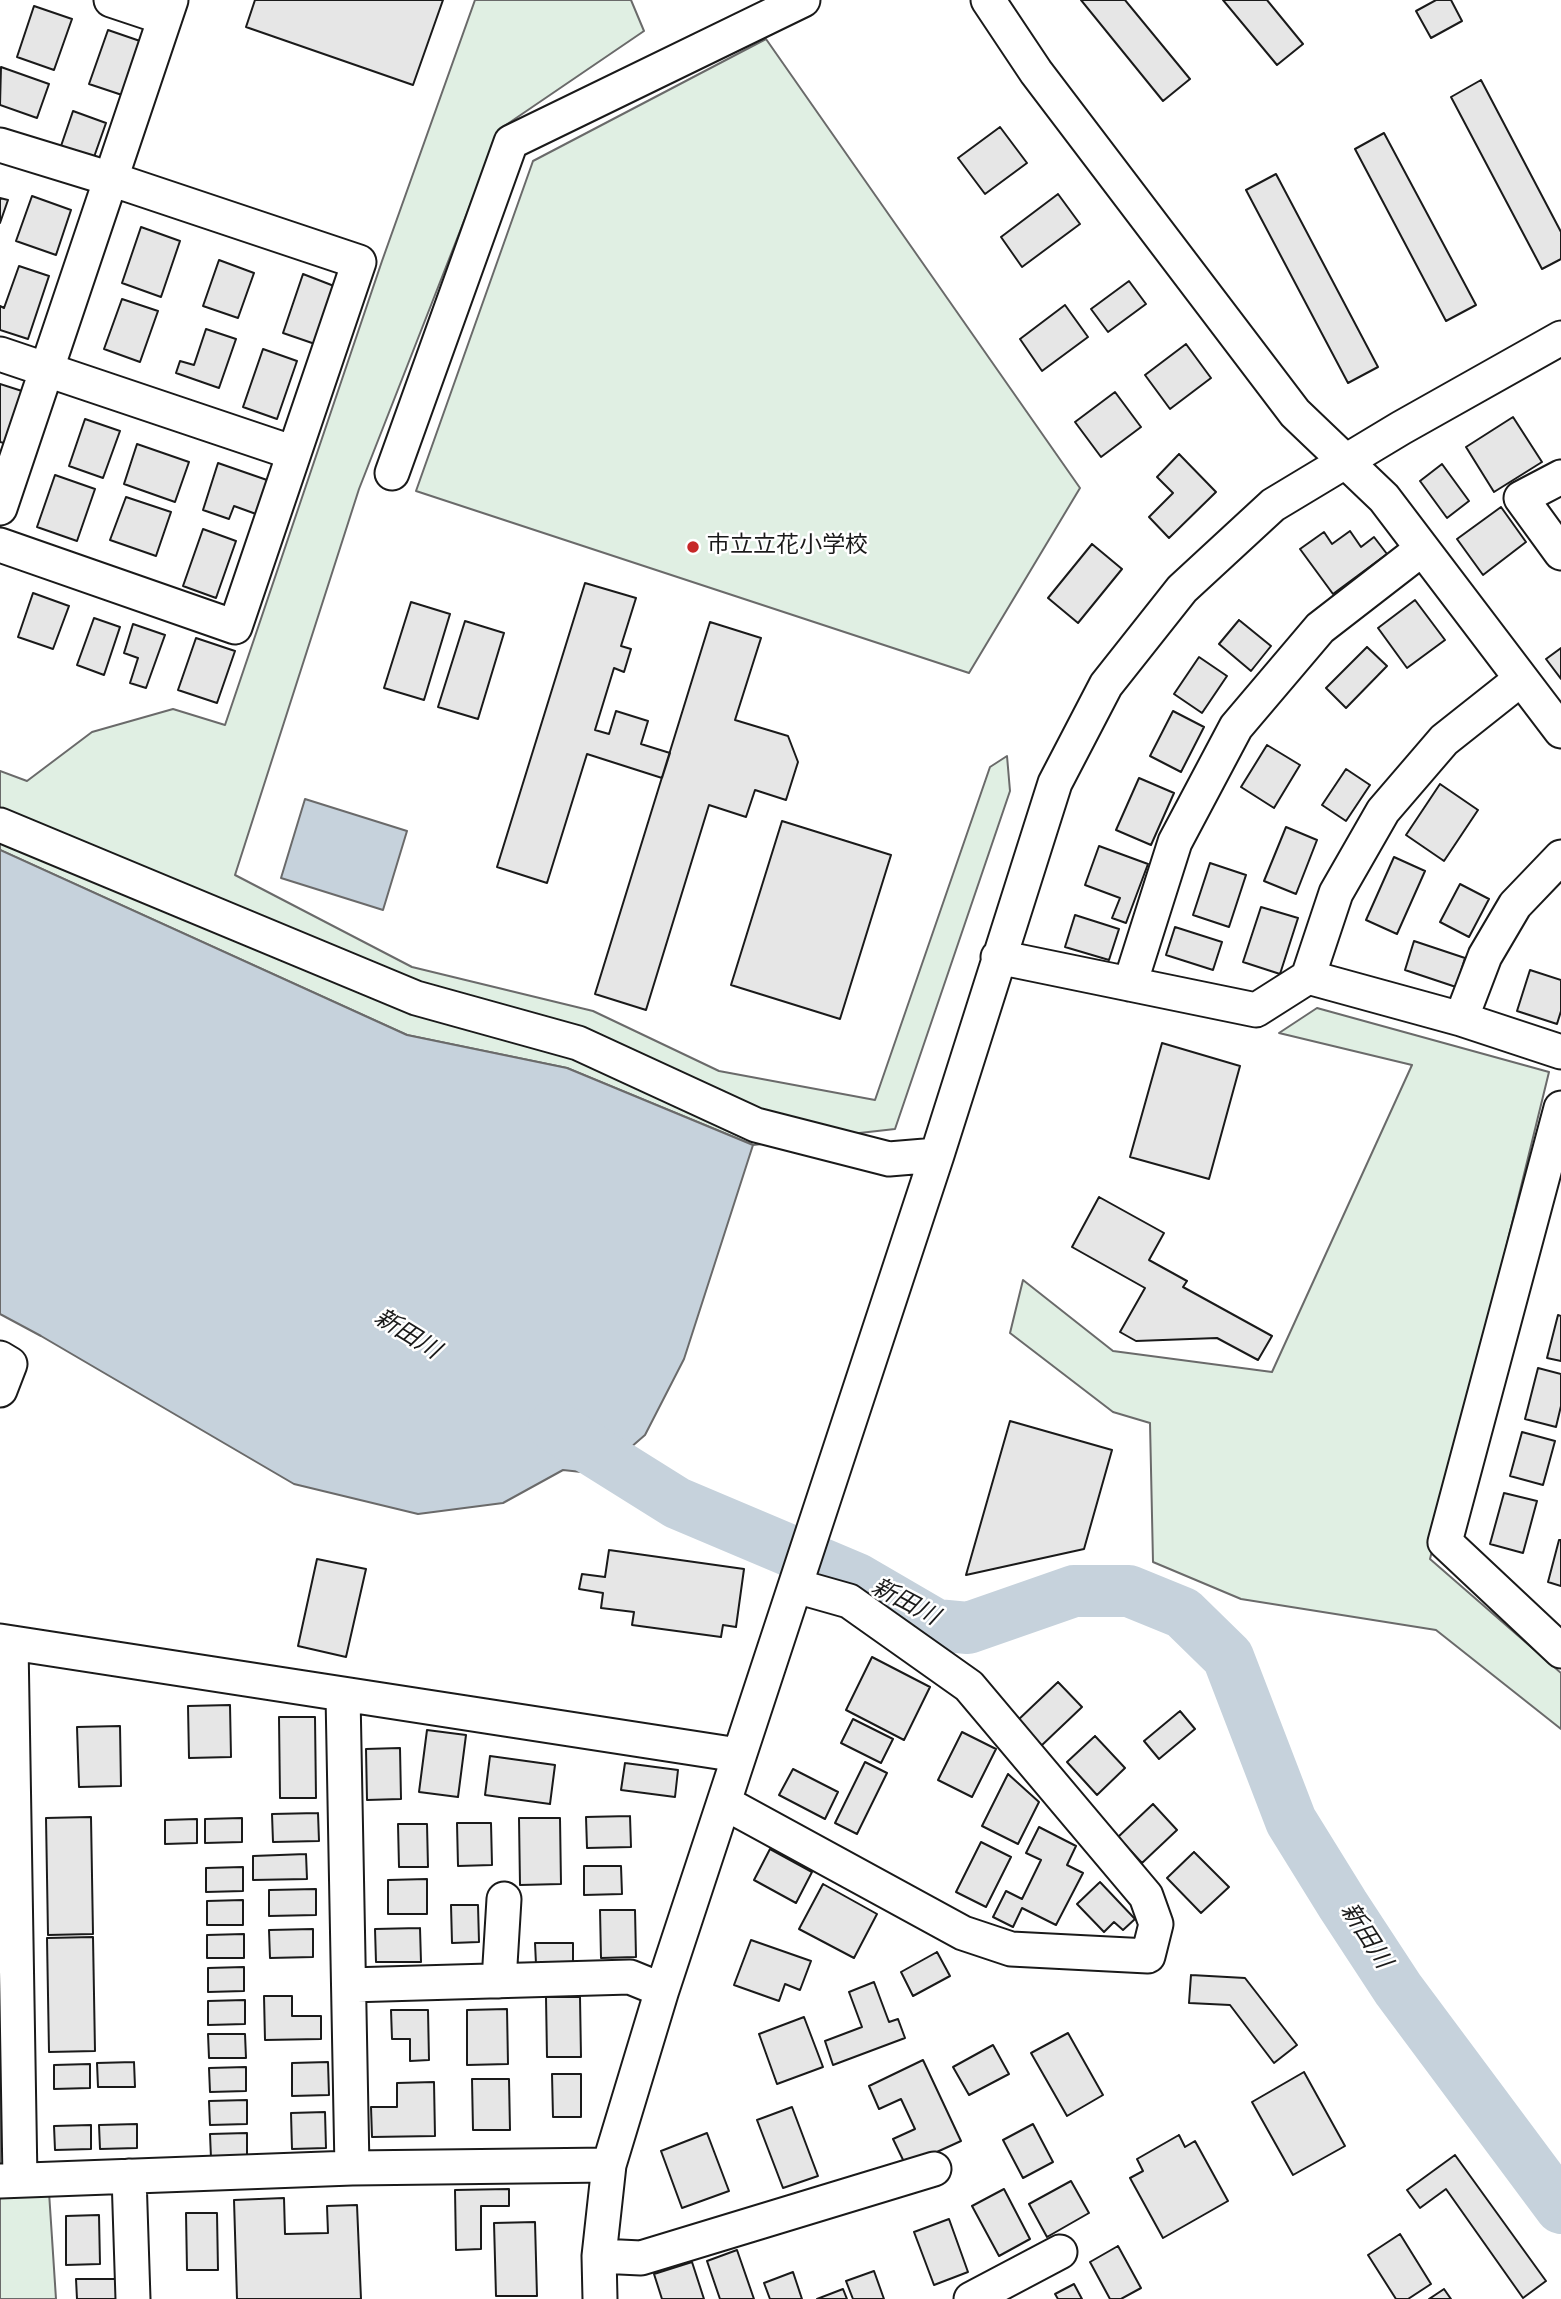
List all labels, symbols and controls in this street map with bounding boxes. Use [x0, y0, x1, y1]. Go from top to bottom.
place label: 市立立花小学校 [707, 533, 868, 561]
marker: 市立立花小学校 [685, 539, 701, 555]
water label: 新田川 [368, 1305, 444, 1367]
water label: 新田川 [865, 1574, 943, 1634]
water label: 新田川 [1332, 1899, 1396, 1975]

